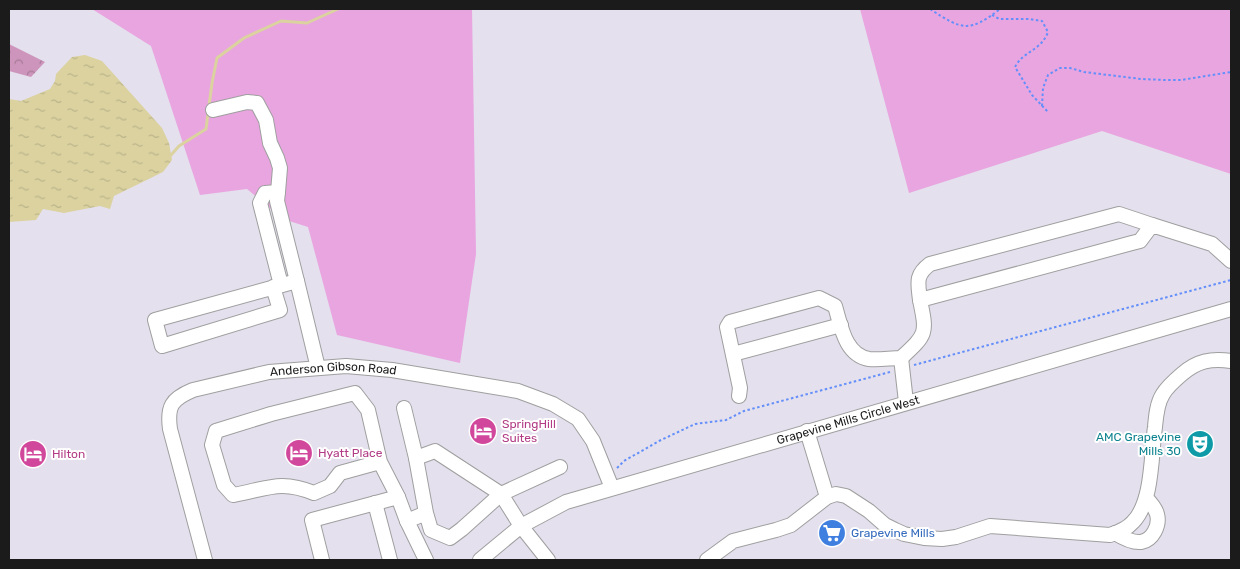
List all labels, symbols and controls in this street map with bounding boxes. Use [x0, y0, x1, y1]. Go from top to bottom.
street label: Anderson Gibson Road [269, 359, 398, 379]
street label: Grapevine Mills Circle West [775, 393, 921, 448]
hotel icon: SpringHill Suites [468, 416, 498, 446]
place label: SpringHill Suites [502, 417, 556, 445]
theatre icon: AMC Grapevine Mills 30 [1185, 429, 1215, 459]
place label: AMC Grapevine Mills 30 [1096, 430, 1181, 458]
hotel icon: Hyatt Place [284, 438, 314, 468]
hotel icon: Hilton [18, 439, 48, 469]
place label: Hyatt Place [318, 446, 383, 460]
place label: Hilton [52, 447, 85, 461]
supermarket icon: Grapevine Mills [817, 518, 847, 548]
place label: Grapevine Mills [851, 526, 935, 540]

